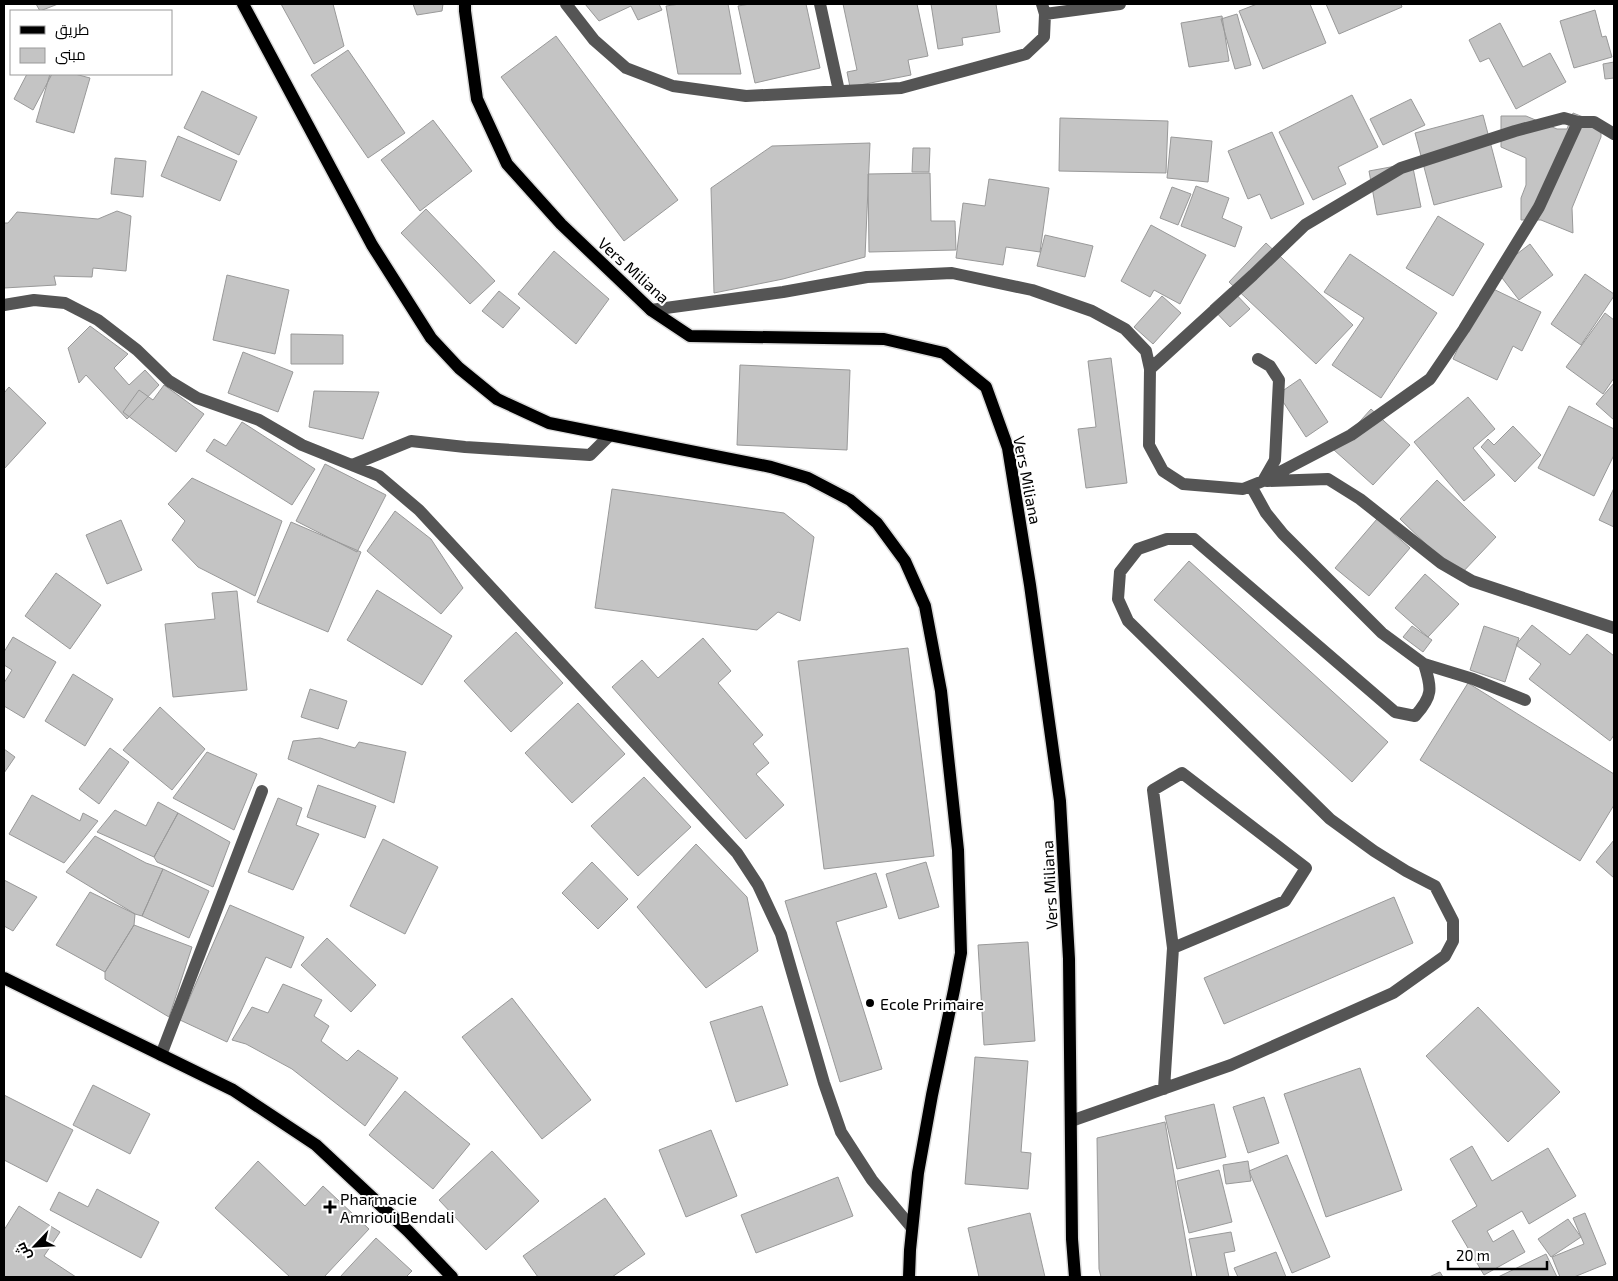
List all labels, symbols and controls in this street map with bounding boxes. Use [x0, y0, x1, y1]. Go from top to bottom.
legend [10, 10, 172, 75]
text: طريق [55, 20, 89, 40]
text: مبنى [55, 45, 86, 65]
street label: Vers Miliana [594, 233, 674, 307]
street label: Vers Miliana [1010, 434, 1046, 526]
street label: Vers Miliana [1037, 840, 1061, 930]
place label: Ecole Primaire [880, 994, 984, 1013]
marker: Ecole Primaire [864, 997, 876, 1009]
place label: Pharmacie Amrioui Bendali [340, 1189, 455, 1226]
marker: Pharmacie Amrioui Bendali [324, 1201, 336, 1213]
north arrow [10, 1221, 60, 1271]
scale bar [1448, 1238, 1547, 1270]
text: ش [11, 1240, 35, 1263]
text: 20 m [1456, 1246, 1490, 1264]

